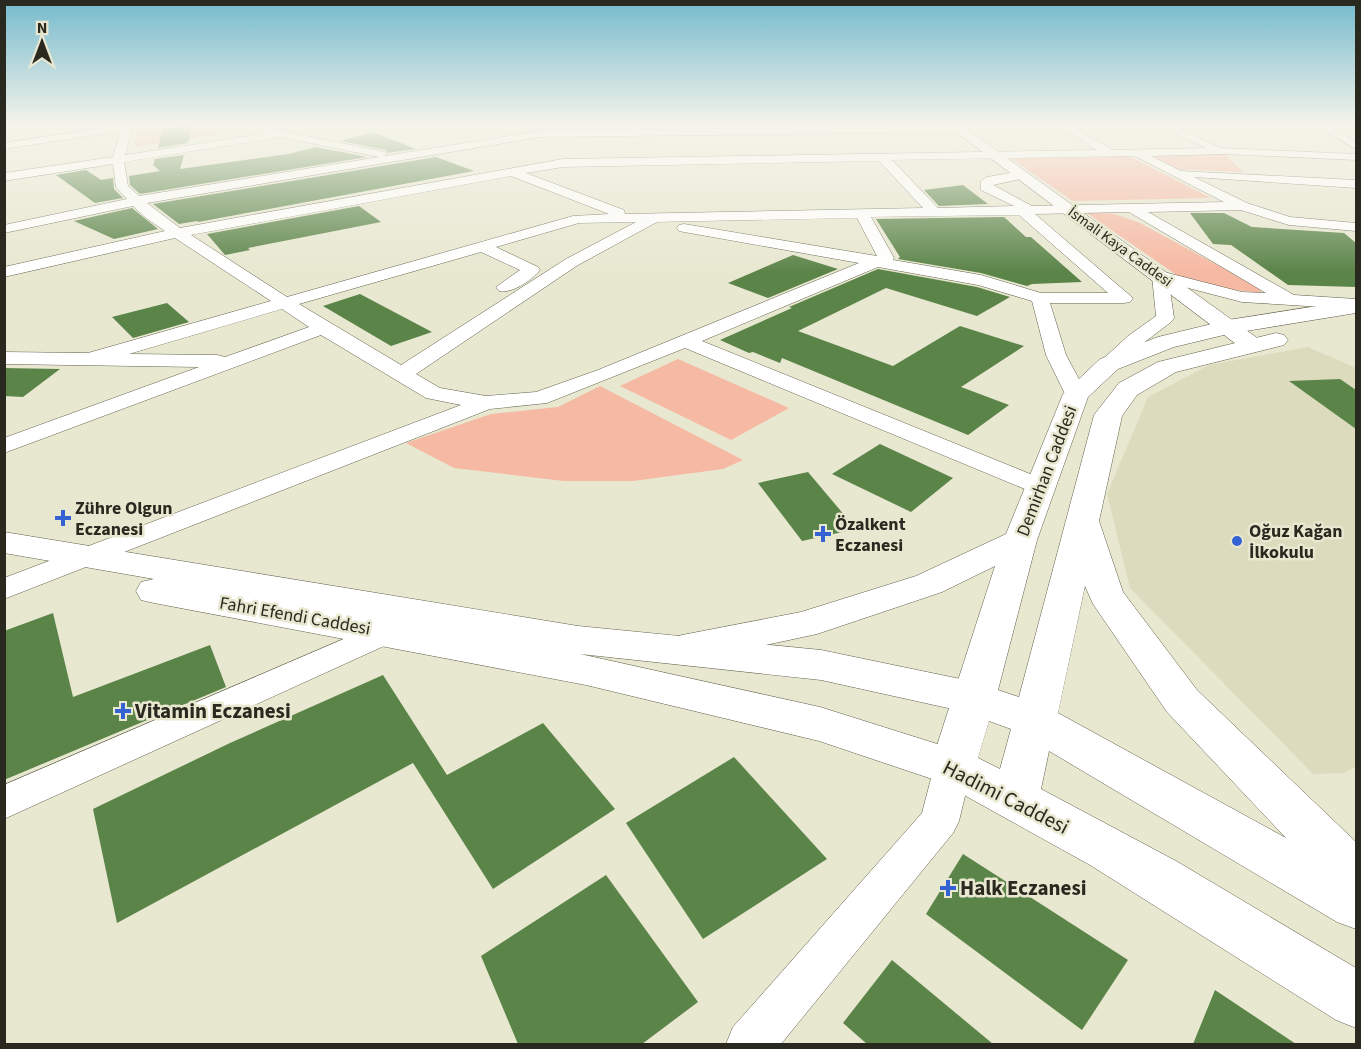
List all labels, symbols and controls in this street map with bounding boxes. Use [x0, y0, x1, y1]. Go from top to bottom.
north arrow [12, 12, 72, 72]
text: N [37, 17, 47, 39]
street label: İsmali Kaya Caddesi [1063, 202, 1177, 292]
street label: Demirhan Caddesi [1011, 402, 1083, 540]
place label: Zühre Olgun Eczanesi [75, 496, 173, 542]
marker: Zühre Olgun Eczanesi [56, 511, 70, 525]
place label: Özalkent Eczanesi [835, 512, 906, 558]
place label: Oğuz Kağan İlkokulu [1249, 519, 1343, 565]
marker: Özalkent Eczanesi [816, 527, 830, 541]
marker: Oğuz Kağan İlkokulu [1230, 534, 1244, 548]
street label: Fahri Efendi Caddesi [217, 590, 373, 642]
place label: Vitamin Eczanesi [134, 696, 291, 726]
marker: Vitamin Eczanesi [116, 704, 130, 718]
street label: Hadimi Caddesi [938, 752, 1074, 842]
place label: Halk Eczanesi [960, 873, 1087, 903]
marker: Halk Eczanesi [941, 881, 955, 895]

